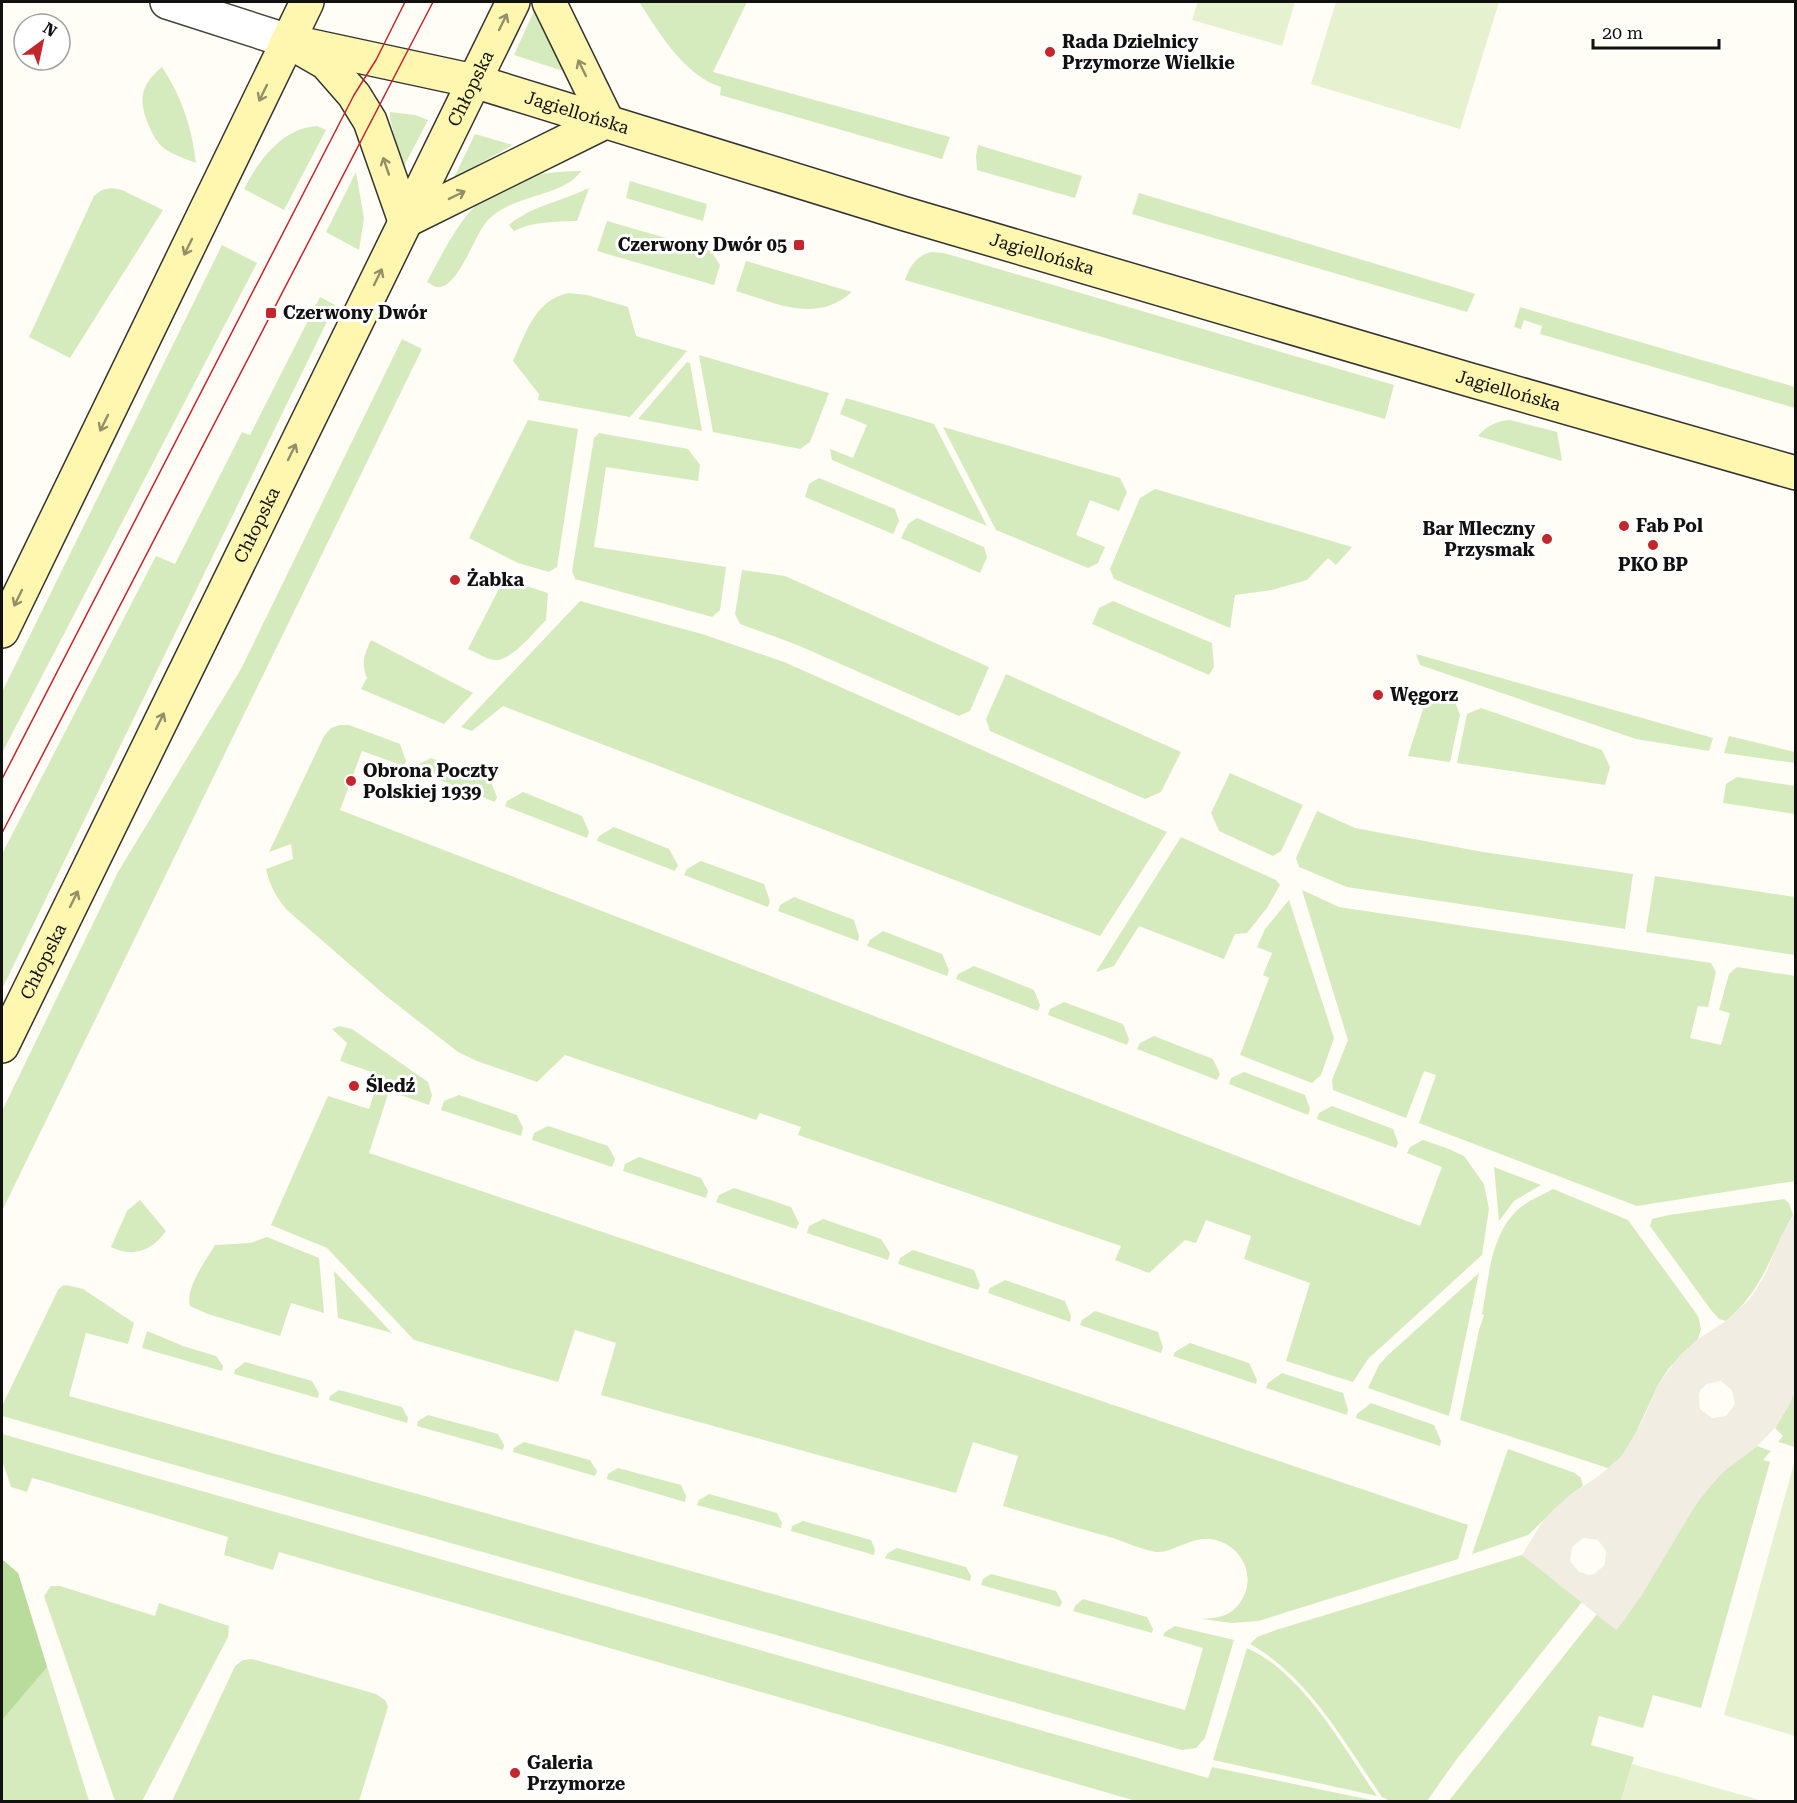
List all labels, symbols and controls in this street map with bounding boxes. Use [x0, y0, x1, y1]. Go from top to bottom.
north arrow [12, 12, 72, 72]
scale bar [1593, 12, 1719, 50]
one-way arrow [497, 14, 509, 32]
text: N [40, 19, 60, 41]
text: 20 m [1602, 22, 1643, 43]
place label: Rada Dzielnicy Przymorze Wielkie [1062, 31, 1235, 73]
marker: Rada Dzielnicy Przymorze Wielkie [1043, 45, 1057, 59]
street label: Chłopska [443, 47, 498, 130]
one-way arrow [575, 60, 587, 78]
one-way arrow [256, 84, 268, 102]
street label: Jagiellońska [522, 86, 632, 138]
one-way arrow [380, 157, 391, 176]
one-way arrow [448, 189, 466, 200]
street label: Jagiellońska [987, 228, 1097, 279]
place label: Czerwony Dwór 05 [618, 234, 787, 255]
one-way arrow [181, 238, 193, 256]
marker: Czerwony Dwór 05 [792, 238, 806, 252]
one-way arrow [373, 268, 384, 286]
place label: Czerwony Dwór [283, 302, 427, 323]
marker: Czerwony Dwór [264, 306, 278, 320]
street label: Jagiellońska [1454, 365, 1564, 415]
one-way arrow [97, 414, 109, 432]
one-way arrow [287, 443, 298, 461]
street label: Chłopska [229, 483, 284, 566]
place label: Fab Pol [1636, 515, 1703, 536]
place label: Bar Mleczny Przysmak [1422, 518, 1536, 560]
marker: Fab Pol [1617, 519, 1631, 533]
marker: Bar Mleczny Przysmak [1540, 532, 1554, 546]
marker: PKO BP [1646, 538, 1660, 552]
place label: PKO BP [1618, 554, 1689, 575]
place label: Żabka [467, 568, 524, 590]
marker: Żabka [448, 573, 462, 587]
one-way arrow [11, 589, 23, 607]
place label: Węgorz [1390, 684, 1458, 705]
marker: Węgorz [1371, 688, 1385, 702]
one-way arrow [155, 713, 166, 731]
place label: Obrona Poczty Polskiej 1939 [363, 760, 498, 802]
marker: Obrona Poczty Polskiej 1939 [344, 774, 358, 788]
one-way arrow [68, 891, 80, 909]
street label: Chłopska [15, 920, 70, 1003]
place label: Śledź [366, 1074, 415, 1096]
marker: Śledź [347, 1079, 361, 1093]
place label: Galeria Przymorze [527, 1752, 626, 1794]
marker: Galeria Przymorze [508, 1766, 522, 1780]

